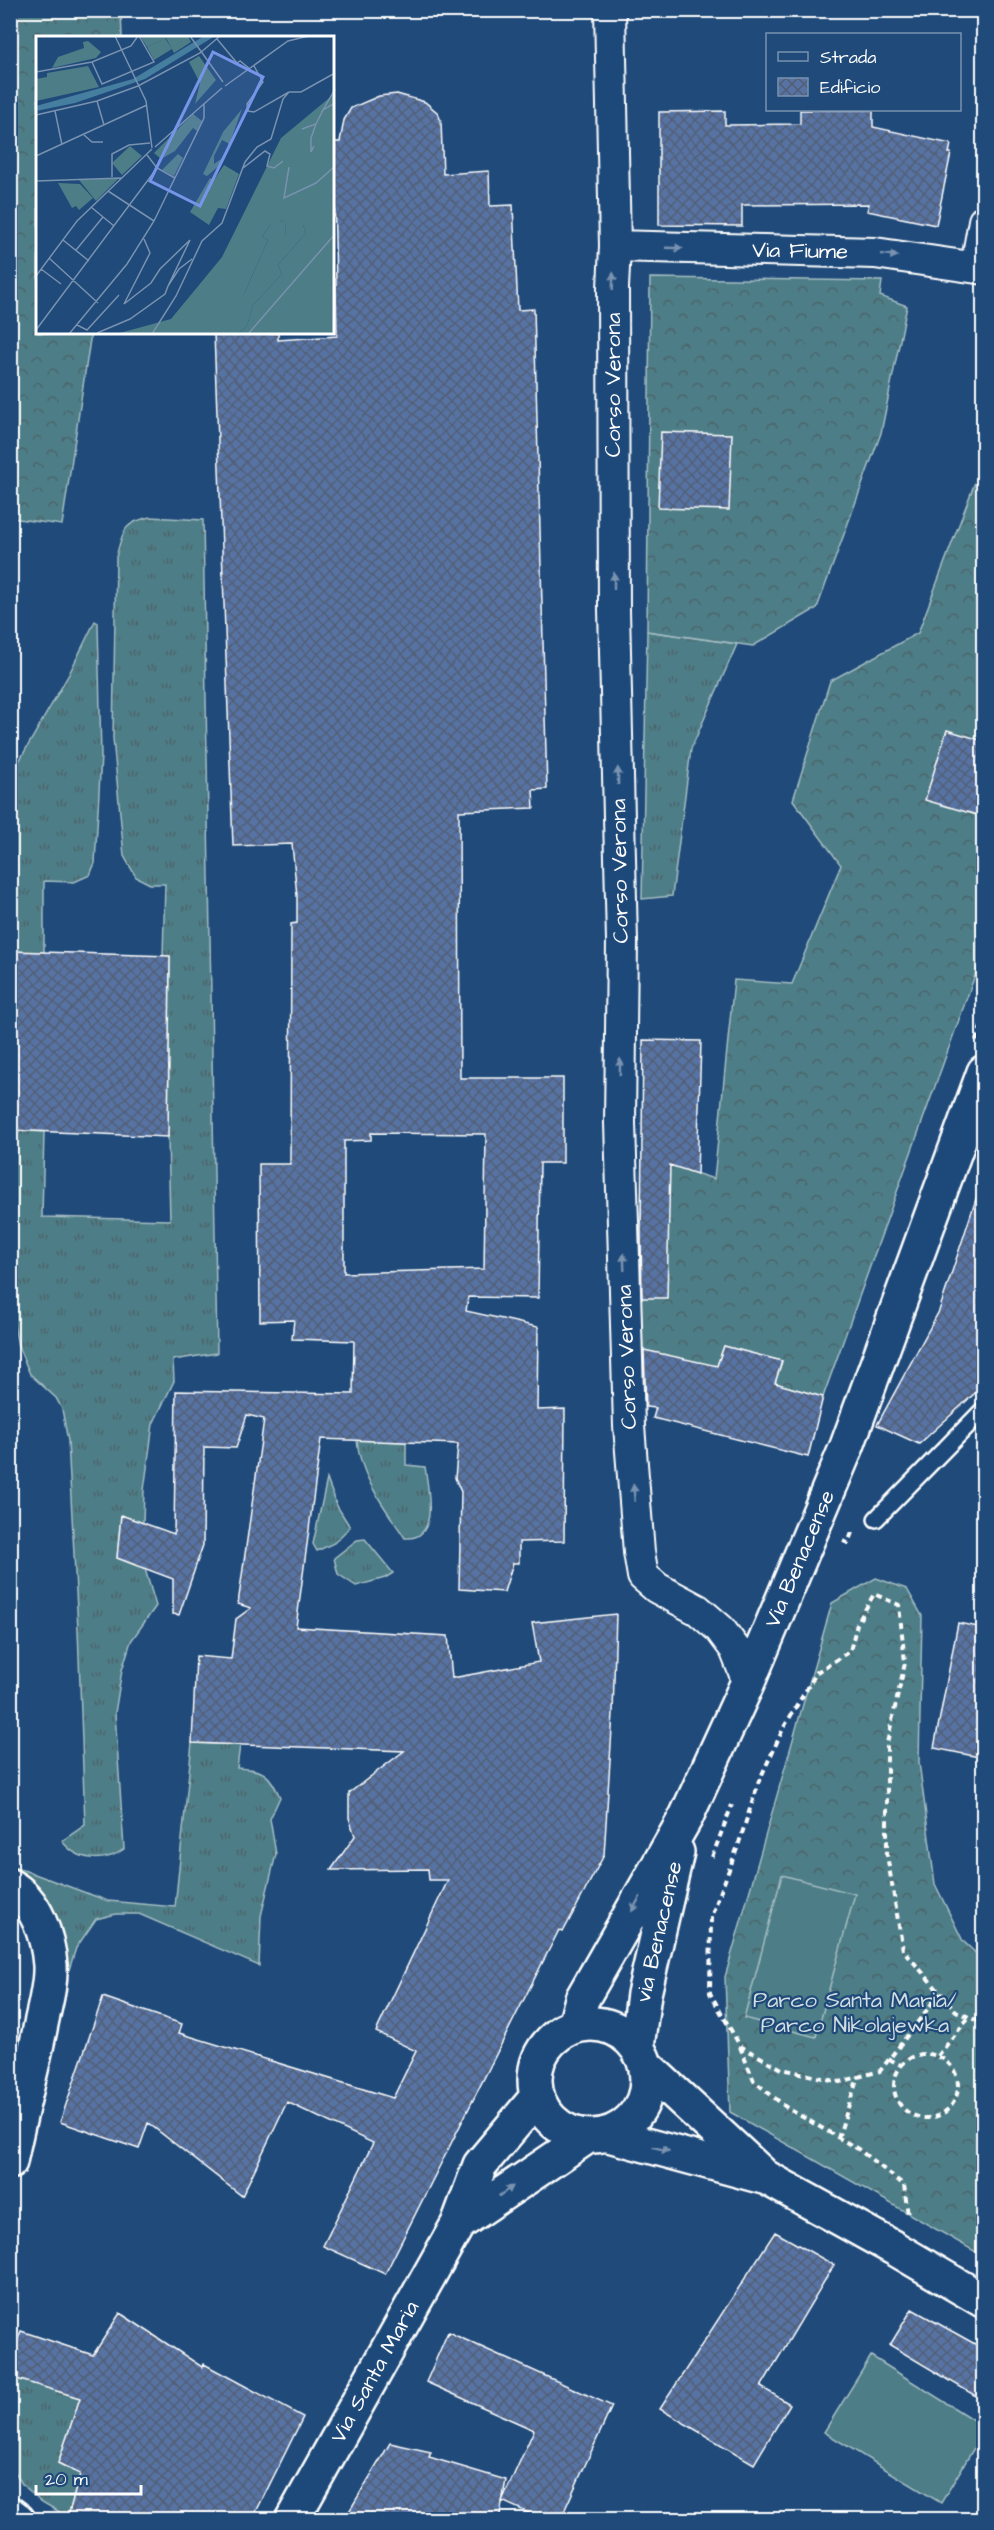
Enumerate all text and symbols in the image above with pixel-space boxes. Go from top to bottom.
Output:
legend [766,33,961,111]
inset map [36,36,334,334]
text: Strada [820,45,876,70]
text: Edificio [820,75,880,100]
street label: Via Fiume [752,235,848,267]
one-way arrow [664,243,683,253]
one-way arrow [880,250,899,259]
one-way arrow [609,272,618,291]
street label: Corso Verona [598,313,629,457]
one-way arrow [609,572,619,591]
one-way arrow [613,767,623,786]
street label: Corso Verona [603,798,637,944]
one-way arrow [615,1058,625,1077]
one-way arrow [619,1253,629,1272]
street label: Corso Verona [609,1284,645,1430]
one-way arrow [629,1484,639,1503]
street label: Via Benacense [757,1485,843,1633]
street label: via Benacense [628,1858,690,2006]
one-way arrow [631,1896,641,1913]
park label: Parco Santa Maria/ Parco Nikolajewka [753,1985,957,2041]
one-way arrow [652,2144,670,2154]
one-way arrow [498,2186,514,2197]
street label: Via Santa Maria [323,2295,427,2449]
scale bar [36,2458,141,2496]
text: 20 m [45,2467,88,2492]

